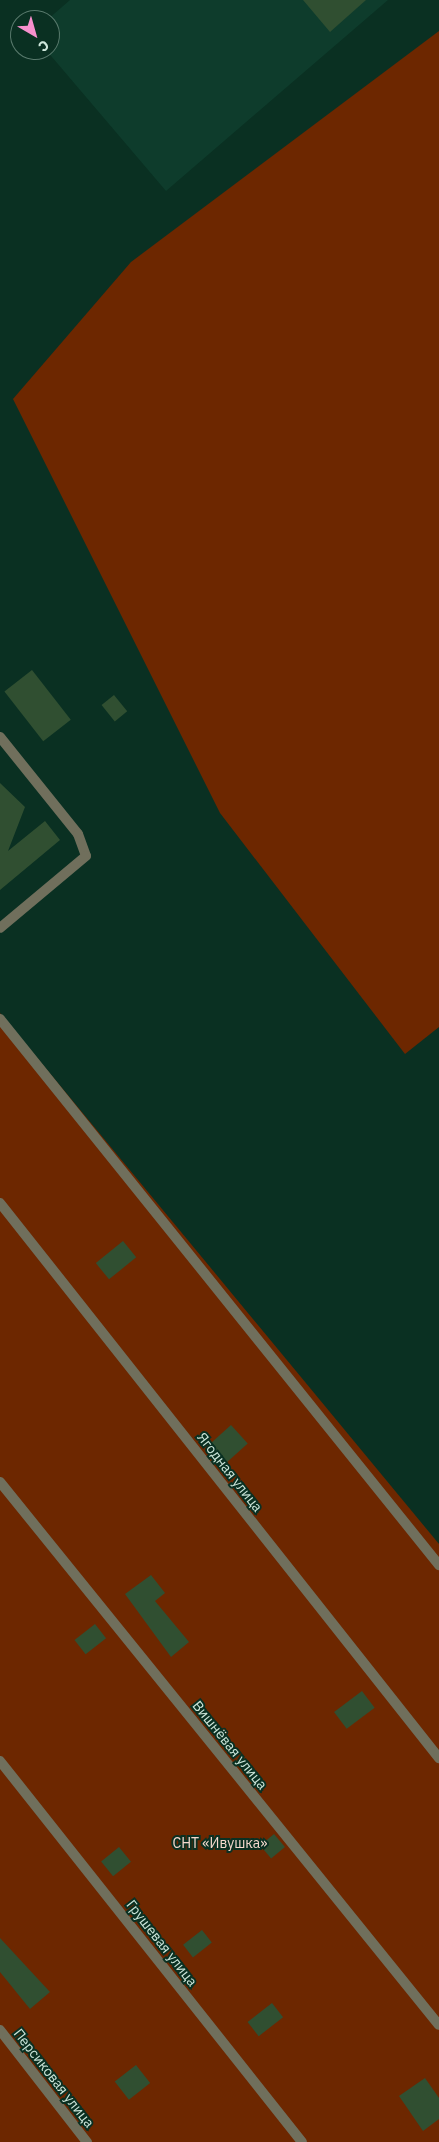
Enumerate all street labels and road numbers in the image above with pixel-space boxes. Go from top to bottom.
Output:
street label: Ягодная улица [194,1429,266,1515]
street label: Вишнёвая улица [189,1697,271,1793]
street label: Грушевая улица [123,1897,201,1989]
street label: Персиковая улица [10,2025,98,2131]

